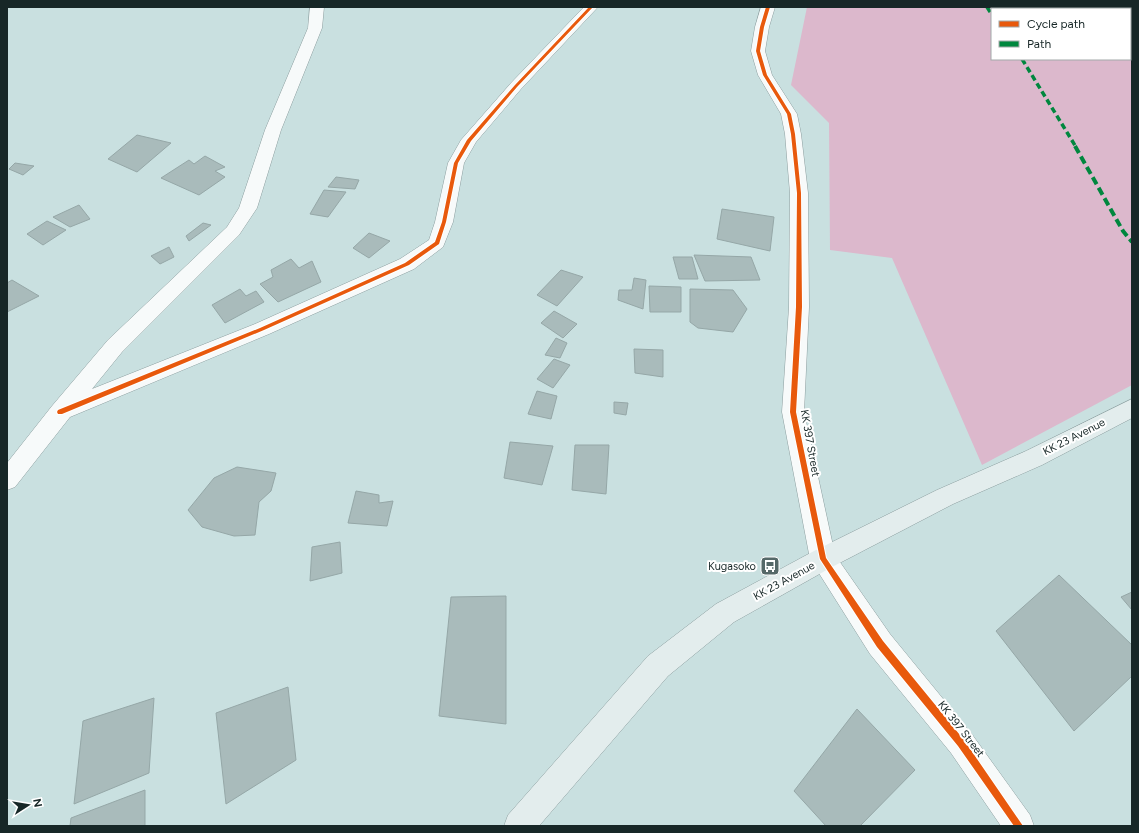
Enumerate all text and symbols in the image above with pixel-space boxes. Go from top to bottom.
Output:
legend [991,8,1131,60]
text: Cycle path [1027,17,1085,31]
text: Path [1027,37,1051,51]
street label: KK 397 Street [798,408,822,478]
street label: KK 23 Avenue [1041,416,1107,458]
bus stop icon: Kugasoko [759,555,781,577]
street label: KK 23 Avenue [751,559,817,603]
place label: Kugasoko [708,560,756,573]
street label: KK 397 Street [935,698,987,760]
north arrow [8,785,48,825]
text: N [30,798,45,809]

